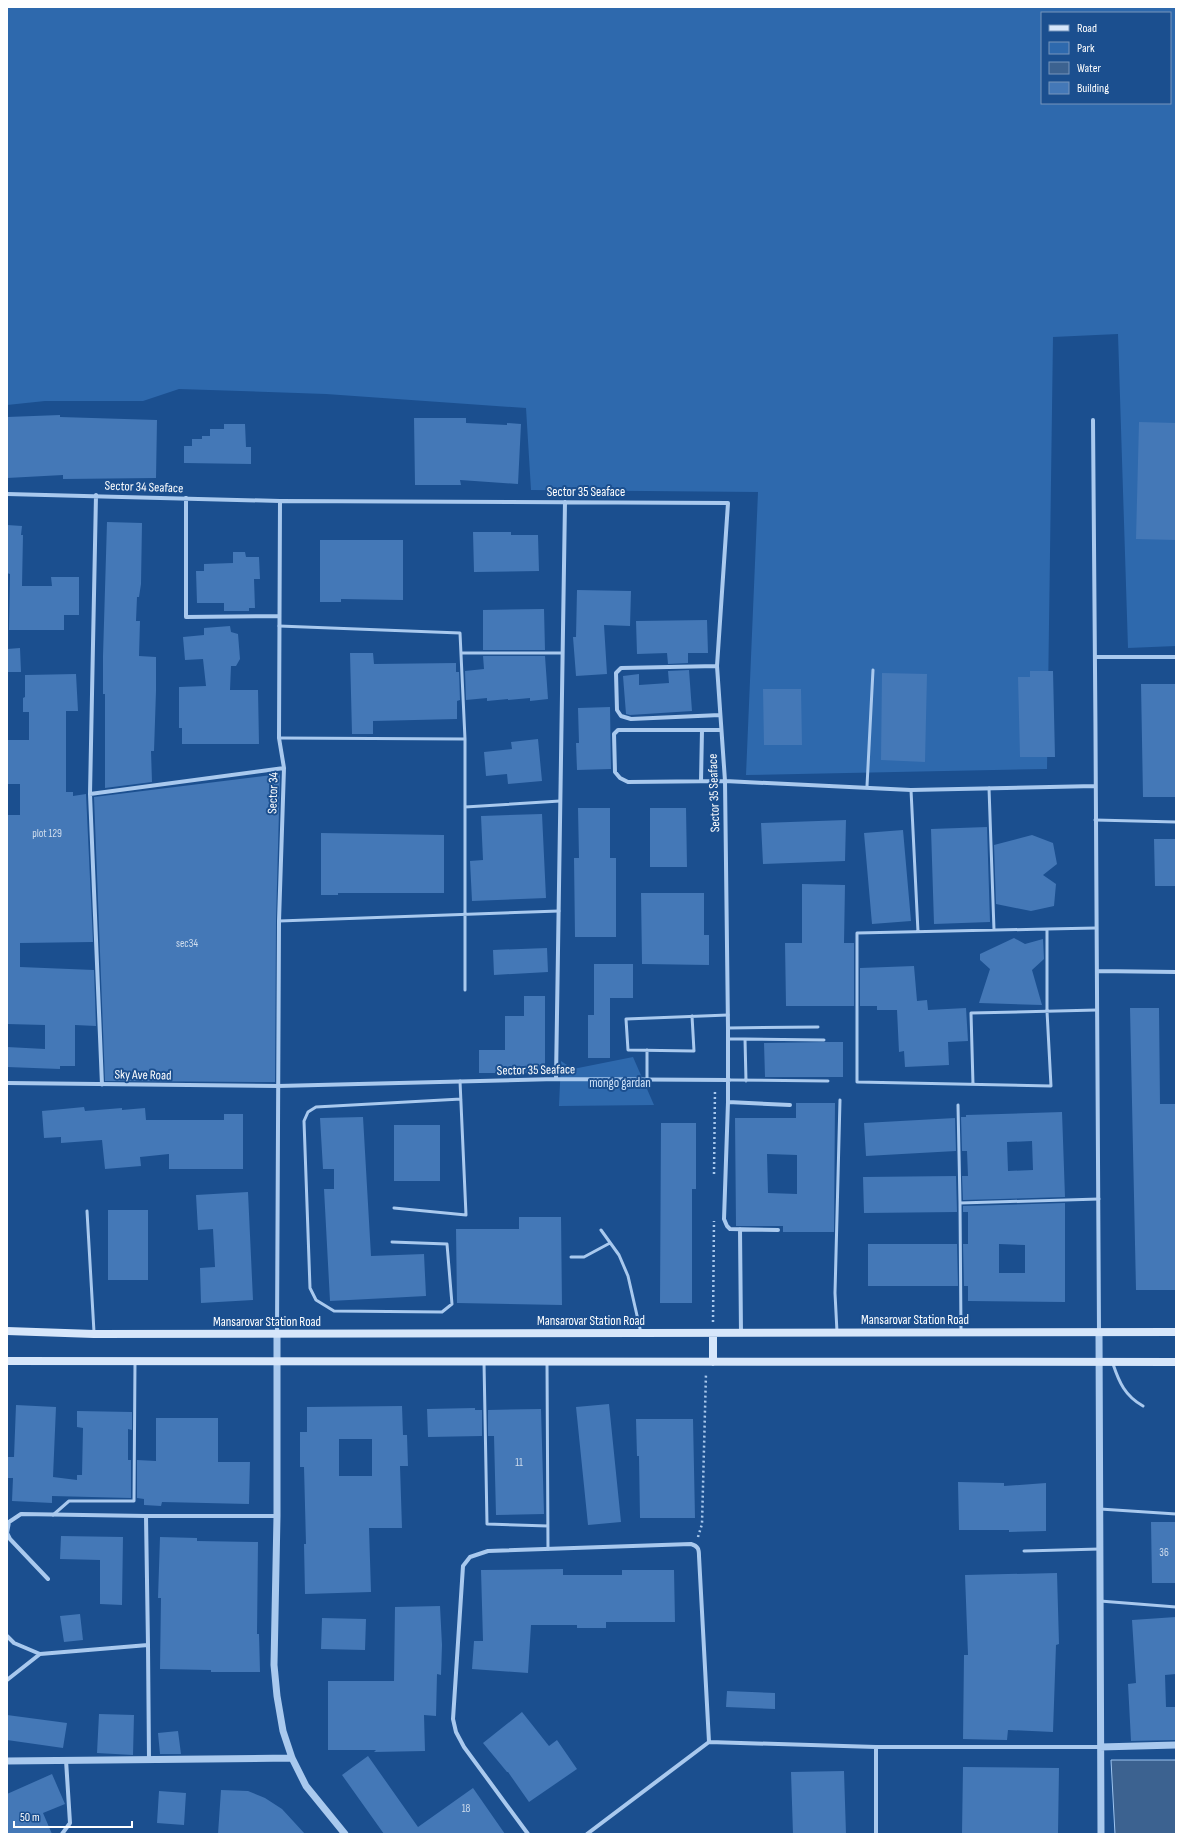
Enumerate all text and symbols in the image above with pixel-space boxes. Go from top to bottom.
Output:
legend [1041,12,1171,104]
text: Road [1077,21,1097,36]
text: Park [1077,41,1095,56]
text: Water [1077,61,1101,76]
text: Building [1077,81,1109,96]
street label: Sector 34 Seaface [104,478,184,496]
street label: Sector 35 Seaface [547,484,625,500]
street label: Sector 35 Seaface [705,754,723,832]
street label: Sector 34 [264,771,282,814]
house number: plot 129 [32,827,62,840]
house number: sec34 [176,937,198,950]
street label: Sector 35 Seaface [497,1061,575,1079]
street label: Sky Ave Road [114,1067,172,1083]
park label: mongo gardan [589,1075,651,1091]
street label: Mansarovar Station Road [861,1312,969,1328]
street label: Mansarovar Station Road [537,1313,645,1329]
street label: Mansarovar Station Road [213,1314,321,1330]
house number: 11 [515,1456,523,1469]
house number: 36 [1159,1546,1169,1559]
house number: 18 [462,1802,471,1815]
scale bar [14,1803,132,1829]
text: 50 m [20,1810,40,1825]

